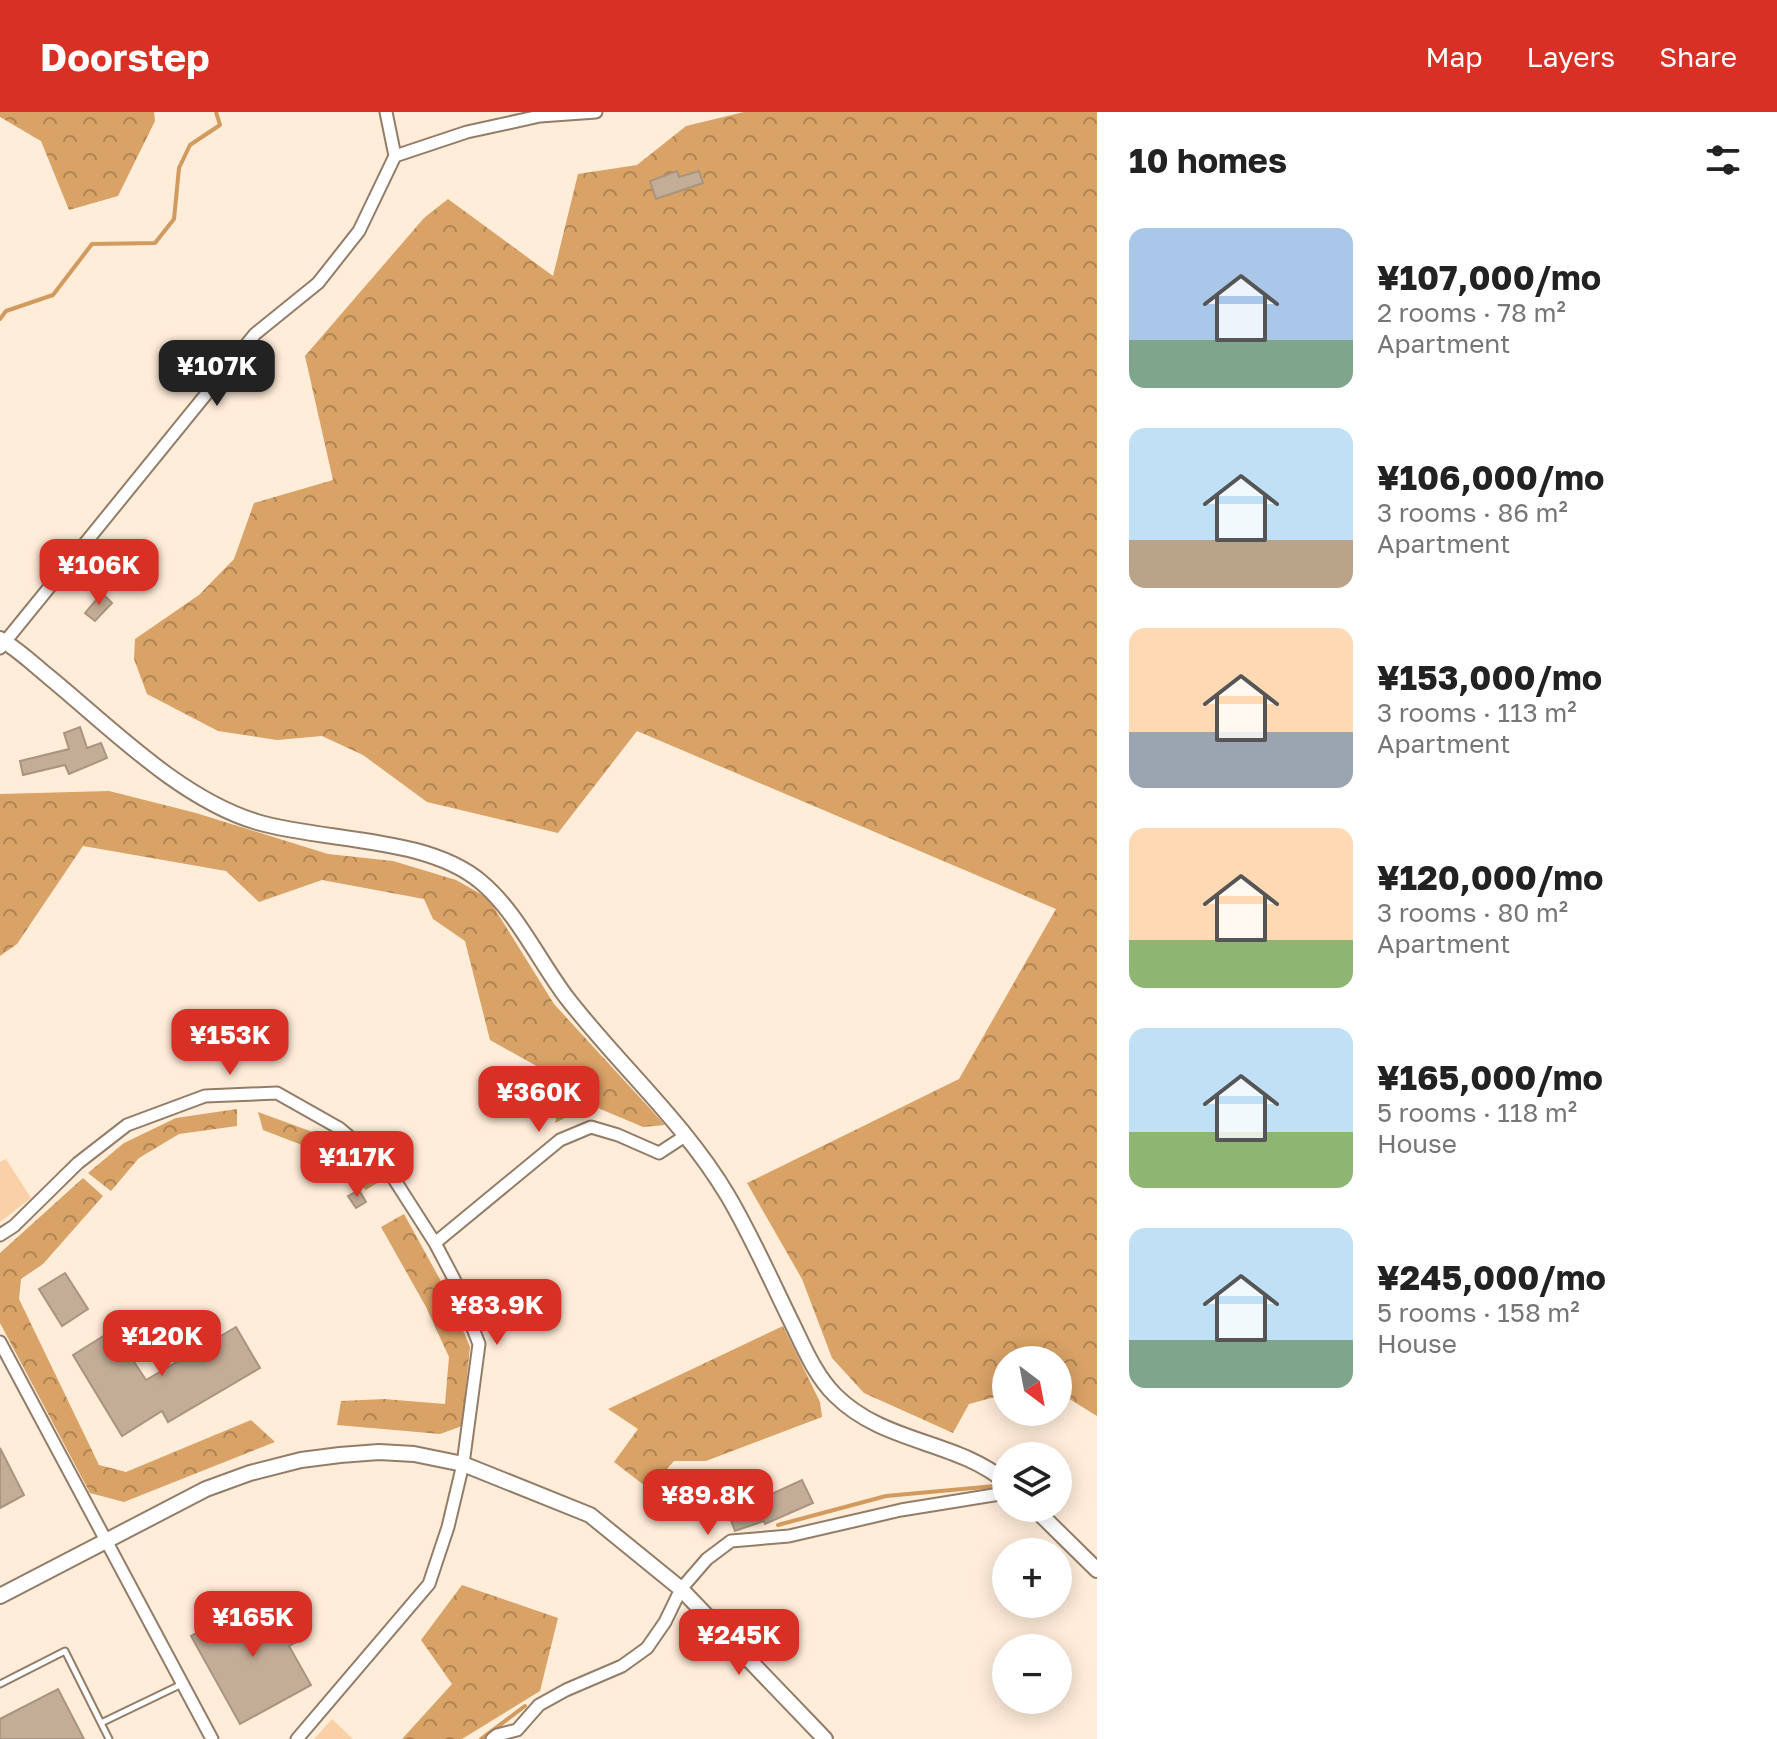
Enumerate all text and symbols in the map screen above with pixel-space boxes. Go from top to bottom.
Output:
text: Doorstep [40,34,210,79]
text: Map [1425,40,1483,73]
text: Layers [1527,40,1615,73]
text: Share [1659,40,1737,73]
icon: filters [1701,138,1745,182]
text: 10 homes [1129,140,1287,180]
text: ¥107,000/mo [1377,257,1601,297]
icon: home [1193,260,1289,356]
text: 2 rooms · 78 m² [1377,297,1566,328]
text: Apartment [1377,328,1510,359]
pin: ¥107K [161,340,273,408]
text: ¥107K [177,350,257,381]
text: ¥106,000/mo [1377,457,1604,497]
icon: home [1193,460,1289,556]
text: 3 rooms · 86 m² [1377,497,1568,528]
text: Apartment [1377,528,1510,559]
pin: ¥106K [43,539,155,607]
text: ¥106K [58,549,140,580]
text: ¥153,000/mo [1377,657,1602,697]
icon: home [1193,660,1289,756]
text: 3 rooms · 113 m² [1377,697,1577,728]
text: Apartment [1377,728,1510,759]
text: ¥120,000/mo [1377,857,1603,897]
icon: home [1193,860,1289,956]
text: 3 rooms · 80 m² [1377,897,1568,928]
text: Apartment [1377,928,1510,959]
pin: ¥153K [174,1009,286,1077]
text: ¥153K [189,1019,271,1050]
text: ¥165,000/mo [1377,1057,1603,1097]
icon: home [1193,1060,1289,1156]
pin: ¥360K [483,1066,595,1134]
text: ¥360K [496,1076,582,1107]
text: 5 rooms · 118 m² [1377,1097,1577,1128]
text: House [1377,1128,1457,1159]
pin: ¥117K [301,1131,413,1199]
text: ¥117K [319,1141,395,1172]
text: ¥245,000/mo [1377,1257,1606,1297]
icon: home [1193,1260,1289,1356]
pin: ¥83.9K [432,1279,562,1347]
text: ¥83.9K [450,1289,544,1320]
text: 5 rooms · 158 m² [1377,1297,1580,1328]
pin: ¥120K [106,1310,218,1378]
text: ¥120K [121,1320,203,1351]
text: House [1377,1328,1457,1359]
north arrow [992,1346,1072,1426]
map controls [992,1346,1072,1714]
button: layers [992,1442,1072,1522]
pin: ¥89.8K [643,1469,773,1537]
text: ¥89.8K [661,1479,755,1510]
button: + [992,1538,1072,1618]
pin: ¥165K [197,1591,309,1659]
text: ¥165K [212,1601,294,1632]
pin: ¥245K [683,1609,795,1677]
text: ¥245K [697,1619,781,1650]
button: − [992,1634,1072,1714]

